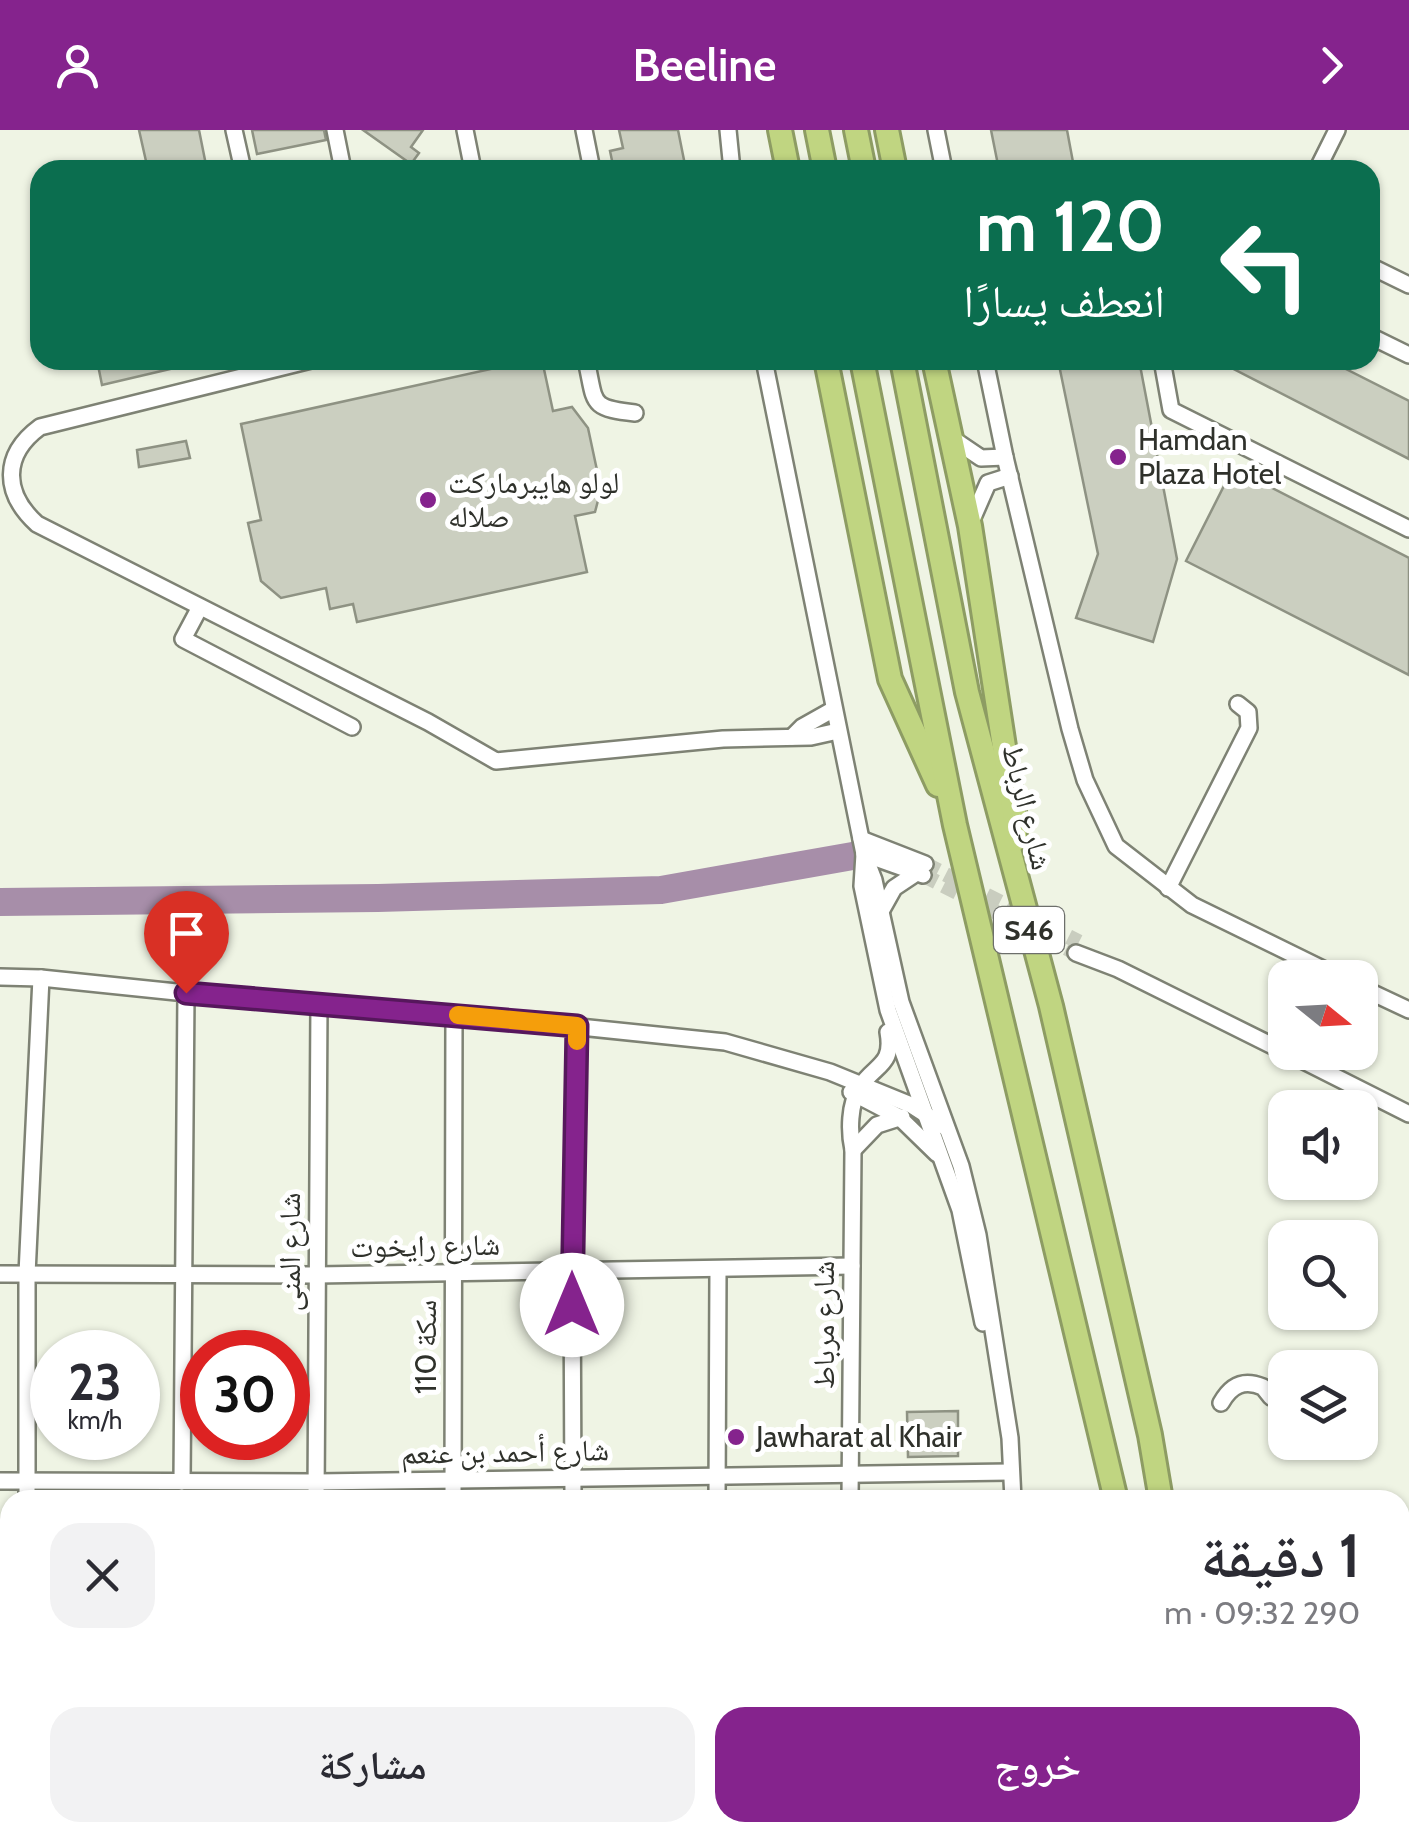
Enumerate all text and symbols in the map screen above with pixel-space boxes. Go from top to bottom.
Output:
icon: person [50,38,105,93]
text: Beeline [633,38,776,92]
icon: forward [1304,38,1359,93]
text: 120 m [976,183,1165,269]
icon: left [1200,200,1330,330]
text: انعطف يسارًا [963,274,1165,328]
place label: Hamdan Plaza Hotel [1138,421,1281,492]
marker: Hamdan Plaza Hotel [1107,446,1129,468]
place label: لولو هايبرماركت صلاله [448,464,619,535]
marker: لولو هايبرماركت صلاله [417,489,439,511]
street label: شارع الرباط [993,740,1061,874]
pin [144,891,229,994]
icon: arrive [159,906,214,961]
road number: S46 [994,907,1064,953]
north arrow [1268,960,1378,1070]
map controls [1268,960,1378,1460]
button: sound [1268,1090,1378,1200]
street label: شارع المنى [271,1192,309,1312]
button: search [1268,1220,1378,1330]
street label: شارع رايخوت [350,1226,500,1266]
position arrow [520,1253,624,1357]
street label: شارع مرباط [805,1261,843,1389]
street label: سكة 110 [407,1300,444,1394]
speed limit sign: 30 [180,1330,310,1460]
button: layers [1268,1350,1378,1460]
text: 23 [68,1352,122,1413]
text: km/h [68,1405,122,1435]
place label: Jawharat al Khair [755,1418,962,1455]
marker: Jawharat al Khair [725,1426,747,1448]
street label: شارع أحمد بن عنعم [401,1431,609,1474]
text: 1 دقيقة [1201,1519,1360,1592]
button: close [50,1523,155,1628]
text: 290 m · 09:32 [1164,1593,1360,1632]
button: مشاركة [50,1707,695,1822]
button: خروج [715,1707,1360,1822]

